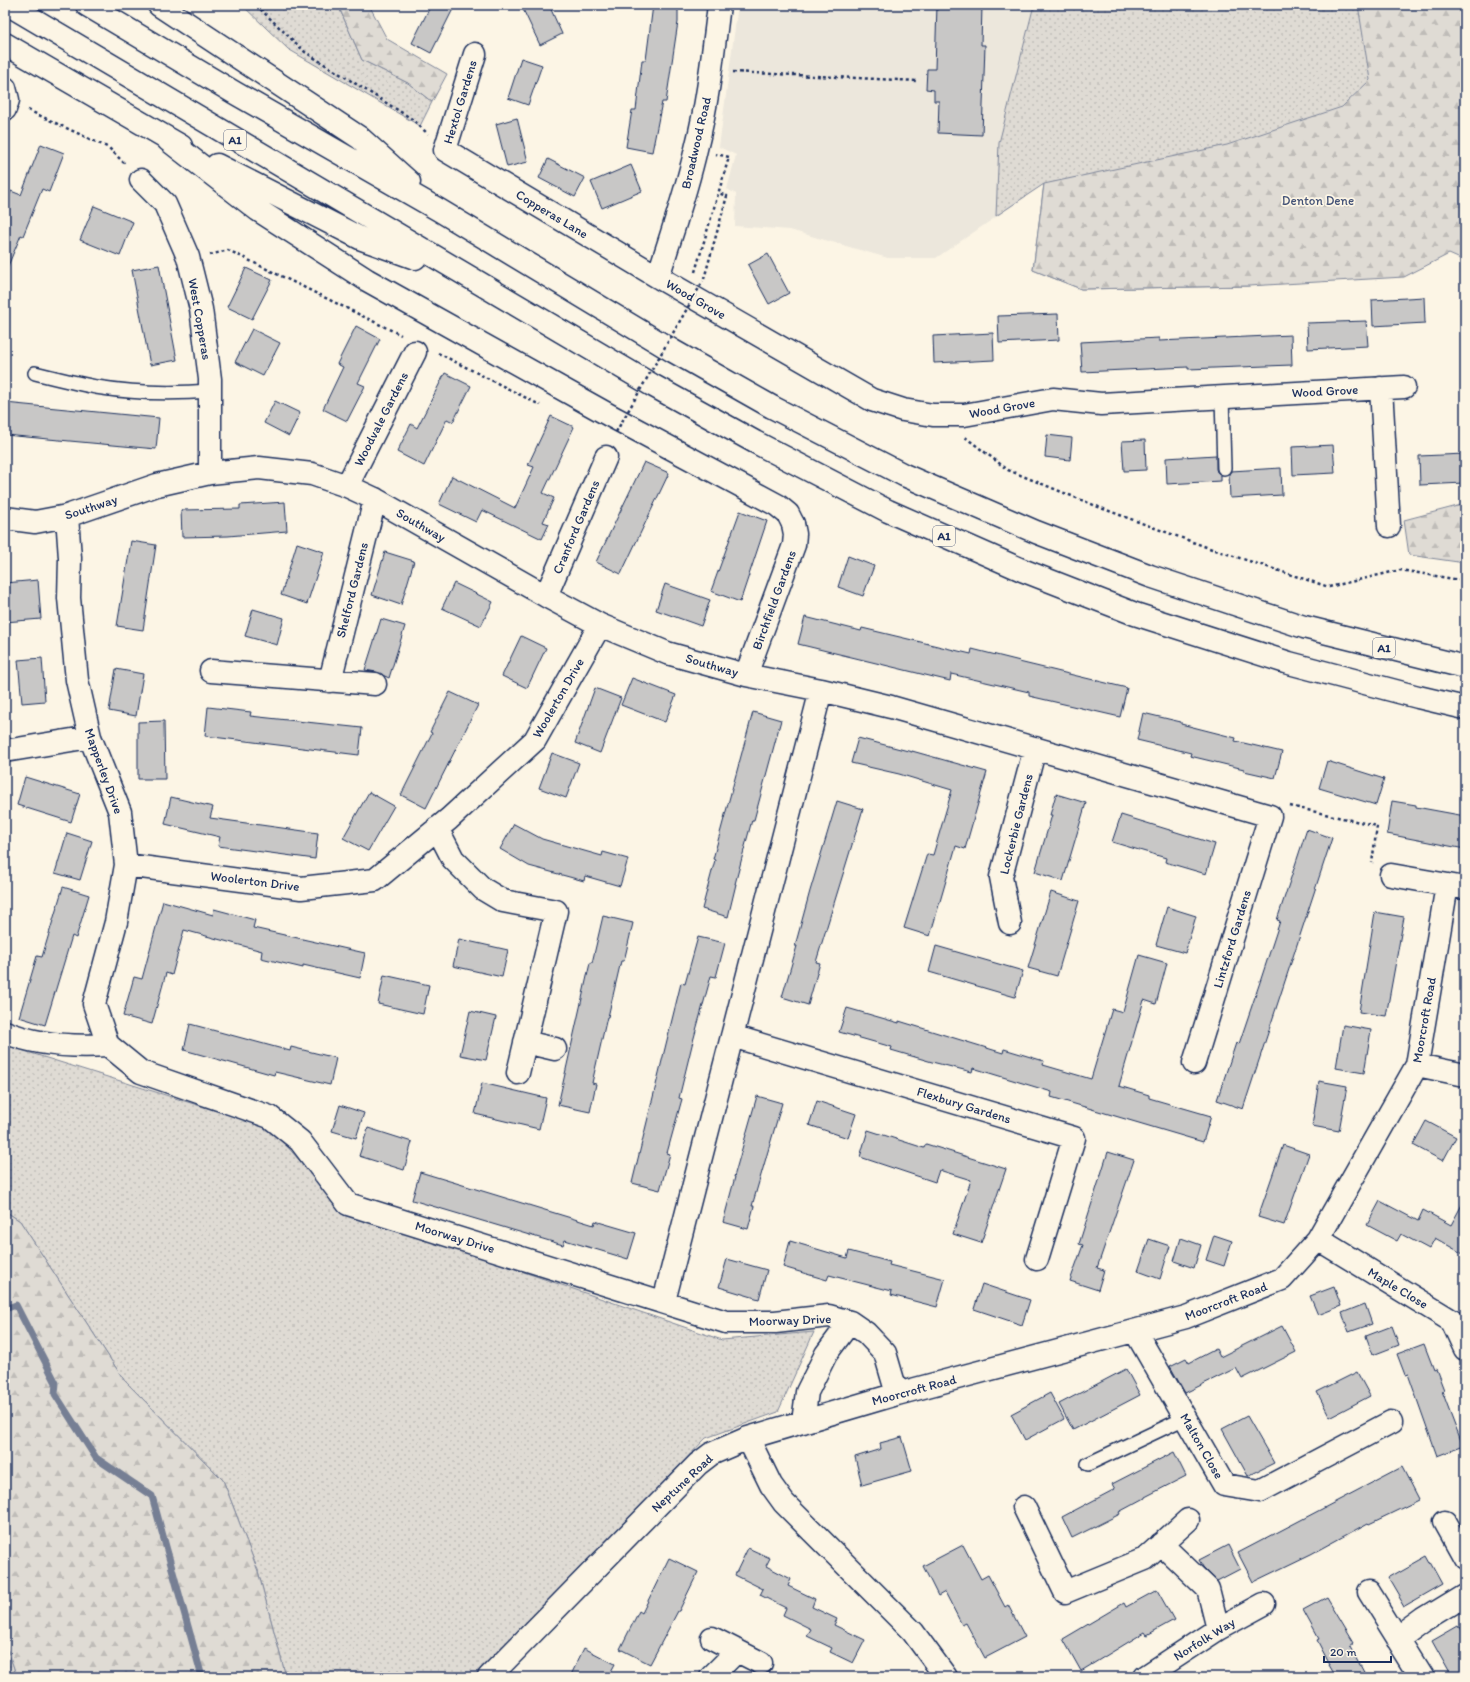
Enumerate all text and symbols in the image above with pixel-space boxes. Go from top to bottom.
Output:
street label: Hextol Gardens [440,58,480,146]
street label: Broadwood Road [678,96,714,190]
road number: A1 [224,130,246,150]
street label: Copperas Lane [513,187,591,241]
park label: Denton Dene [1282,193,1354,208]
street label: Wood Grove [663,276,729,322]
street label: West Copperas [185,277,215,361]
street label: Woodvale Gardens [351,369,411,469]
street label: Wood Grove [1291,382,1359,400]
street label: Wood Grove [968,395,1036,421]
street label: Cranford Gardens [549,478,603,576]
street label: Southway [63,491,119,523]
street label: Southway [394,505,448,545]
road number: A1 [933,526,955,546]
street label: Shelford Gardens [333,541,371,639]
street label: Birchfield Gardens [749,548,799,652]
road number: A1 [1373,638,1395,658]
street label: Southway [684,650,740,680]
street label: Woolerton Drive [529,655,587,741]
street label: Mapperley Drive [82,726,126,816]
street label: Lockerbie Gardens [996,772,1036,876]
street label: Woolerton Drive [210,868,300,894]
street label: Lintzford Gardens [1210,888,1254,990]
street label: Moorcroft Road [1409,976,1439,1064]
street label: Flexbury Gardens [915,1084,1013,1127]
street label: Moorway Drive [413,1218,497,1256]
street label: Maple Close [1365,1264,1431,1312]
street label: Moorcroft Road [1183,1278,1269,1324]
street label: Moorway Drive [748,1311,832,1329]
street label: Moorcroft Road [870,1372,958,1408]
street label: Malton Close [1177,1411,1227,1481]
street label: Neptune Road [648,1451,716,1515]
street label: Norfolk Way [1171,1614,1237,1664]
scale bar [1324,1638,1391,1664]
text: 20 m [1330,1645,1357,1659]

